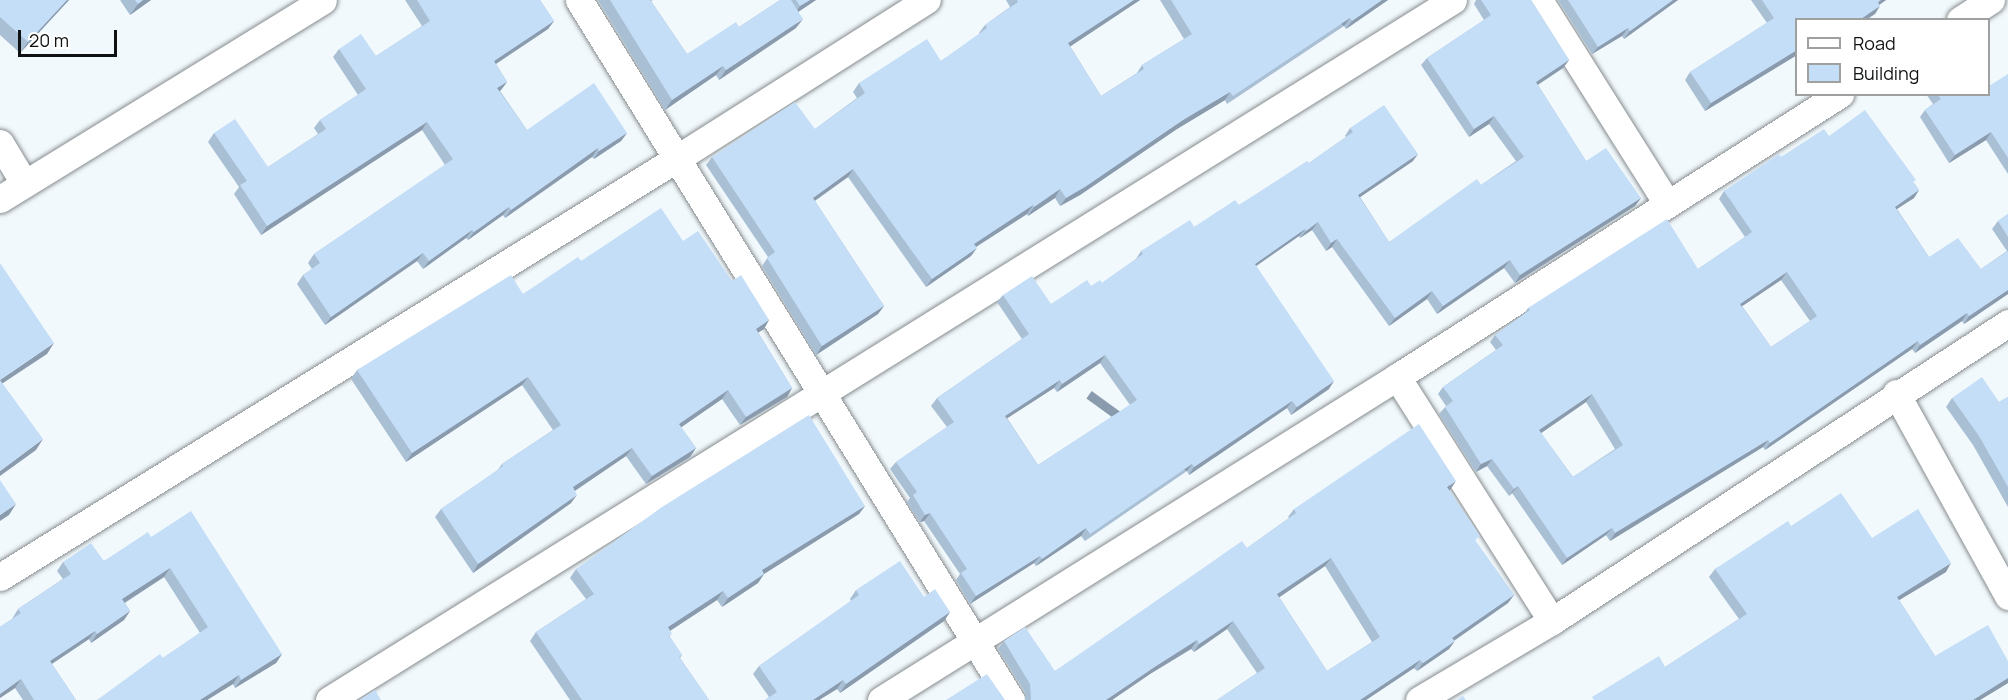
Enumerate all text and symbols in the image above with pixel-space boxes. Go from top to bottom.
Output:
scale bar [21,18,120,56]
legend [1795,18,1990,96]
text: 20 m [29,28,69,52]
text: Road [1853,31,1896,55]
text: Building [1853,61,1919,85]

